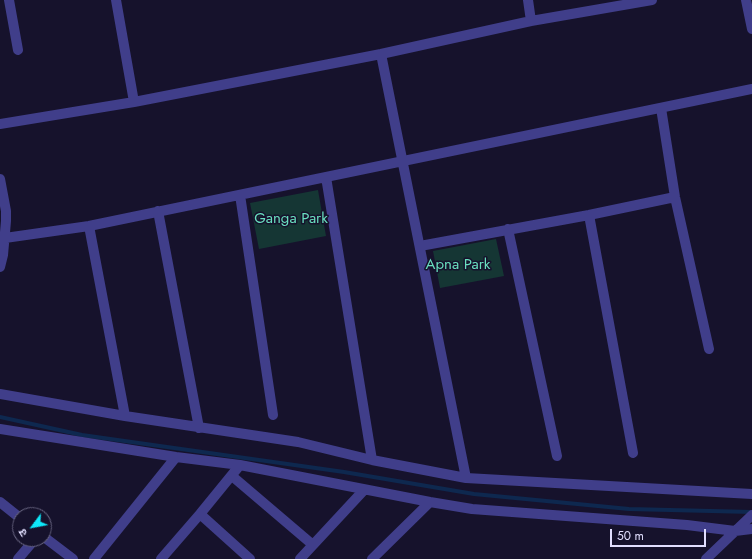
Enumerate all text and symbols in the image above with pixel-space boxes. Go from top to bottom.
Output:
park label: Ganga Park [254,210,328,228]
park label: Apna Park [426,256,490,274]
north arrow [12,507,52,547]
scale bar [612,521,708,547]
text: उ [14,526,31,540]
text: 50 m [617,527,644,545]

